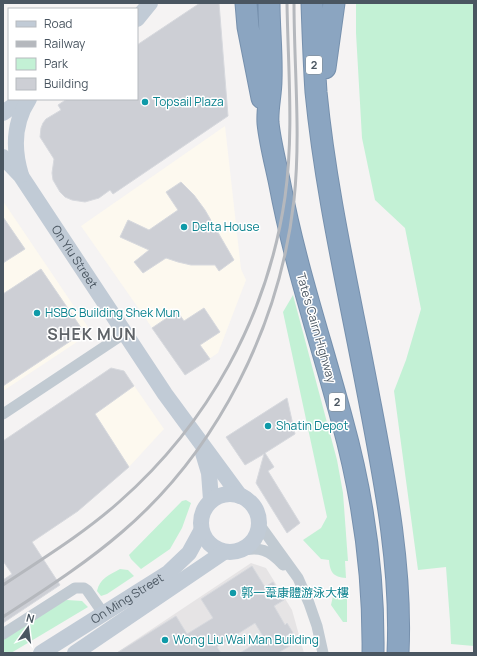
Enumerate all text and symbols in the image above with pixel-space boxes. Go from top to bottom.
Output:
legend [8,8,138,100]
text: Road [44,15,72,32]
text: Railway [44,35,86,52]
text: Park [44,55,69,72]
road number: 2 [306,56,322,74]
text: Building [44,75,88,92]
place label: Topsail Plaza [153,93,224,110]
marker: Topsail Plaza [140,97,150,107]
place label: Delta House [192,218,260,235]
street label: On Yiu Street [48,222,102,292]
marker: Delta House [179,222,189,232]
street label: Tate's Cairn Highway [293,271,340,385]
place label: HSBC Building Shek Mun [45,304,180,321]
marker: HSBC Building Shek Mun [32,308,42,318]
district label: SHEK MUN [47,323,137,345]
road number: 2 [329,393,345,411]
place label: Shatin Depot [276,417,348,434]
marker: Shatin Depot [263,421,273,431]
street label: On Ming Street [87,569,167,628]
place label: 郭一葦康體游泳大樓 [241,584,349,601]
marker: 郭一葦康體游泳大樓 [228,588,238,598]
north arrow [8,608,48,648]
text: N [25,610,36,626]
place label: Wong Liu Wai Man Building [173,631,319,648]
marker: Wong Liu Wai Man Building [160,635,170,645]

